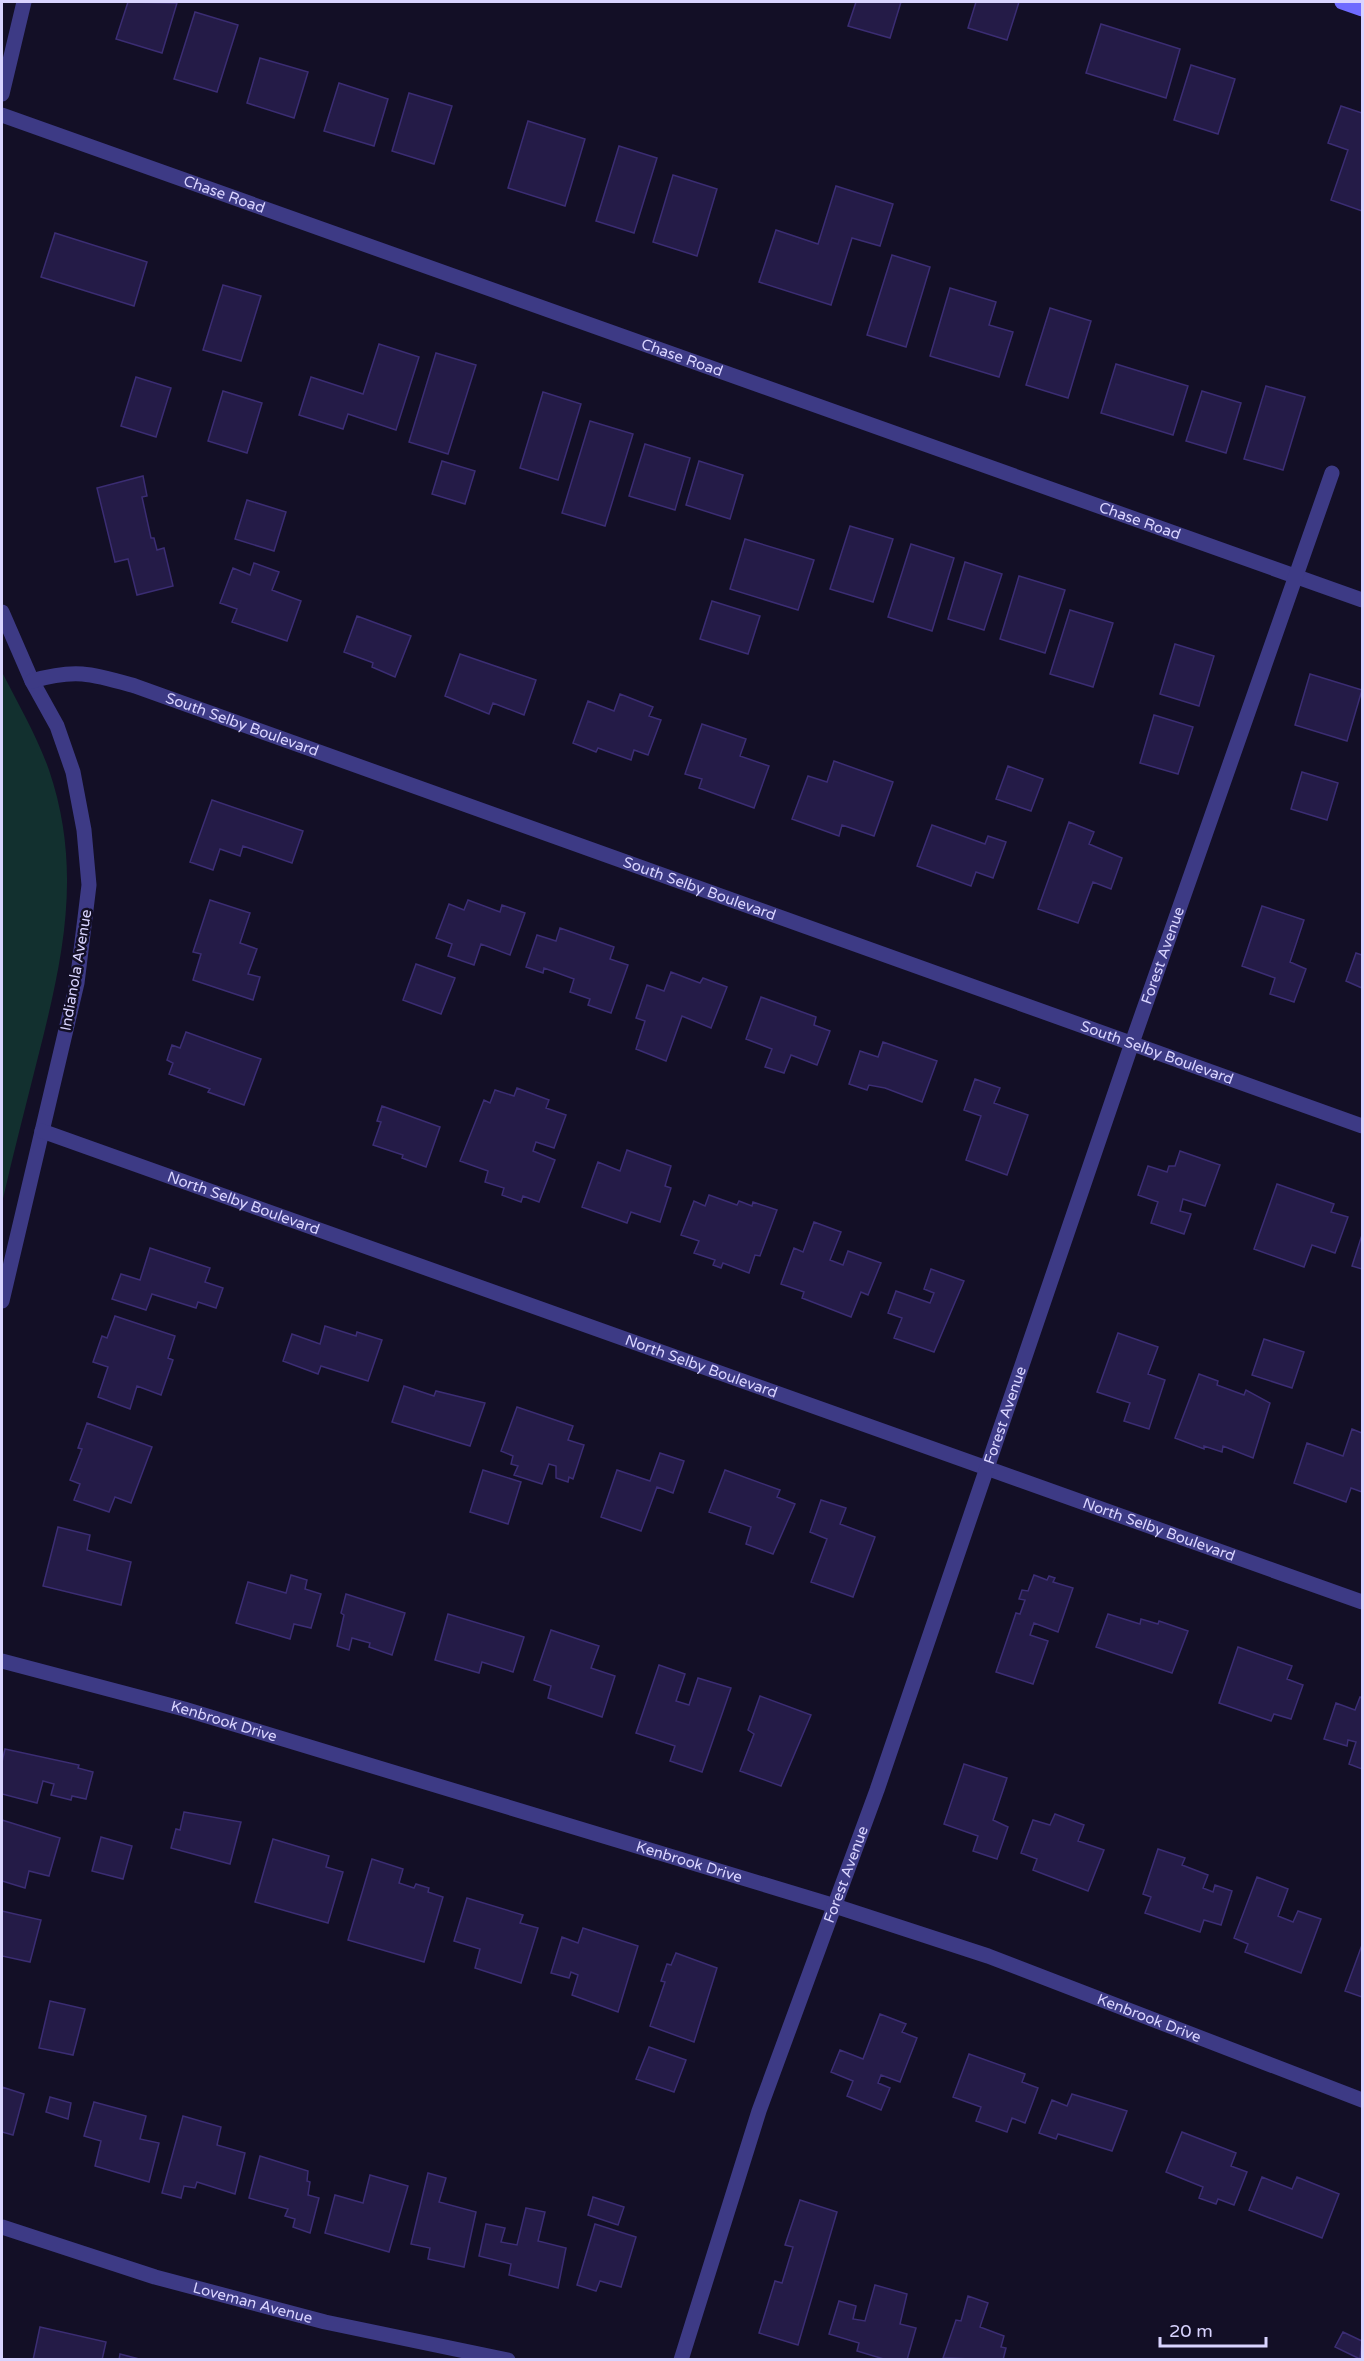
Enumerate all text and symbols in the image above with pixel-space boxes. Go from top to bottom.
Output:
street label: Chase Road [181,171,268,217]
street label: Chase Road [639,335,725,380]
street label: Chase Road [1097,498,1183,544]
street label: South Selby Boulevard [163,689,321,760]
street label: South Selby Boulevard [621,853,779,924]
street label: Forest Avenue [1137,904,1188,1007]
street label: Indianola Avenue [56,908,96,1032]
street label: South Selby Boulevard [1078,1017,1236,1088]
street label: North Selby Boulevard [165,1167,322,1238]
street label: North Selby Boulevard [623,1331,780,1402]
street label: Forest Avenue [980,1364,1030,1466]
street label: North Selby Boulevard [1080,1494,1238,1565]
street label: Kenbrook Drive [169,1697,279,1746]
street label: Forest Avenue [820,1823,872,1925]
street label: Kenbrook Drive [634,1837,744,1886]
street label: Kenbrook Drive [1095,1990,1204,2046]
street label: Loveman Avenue [191,2278,314,2327]
scale bar [1160,2310,1266,2348]
text: 20 m [1169,2320,1213,2342]

